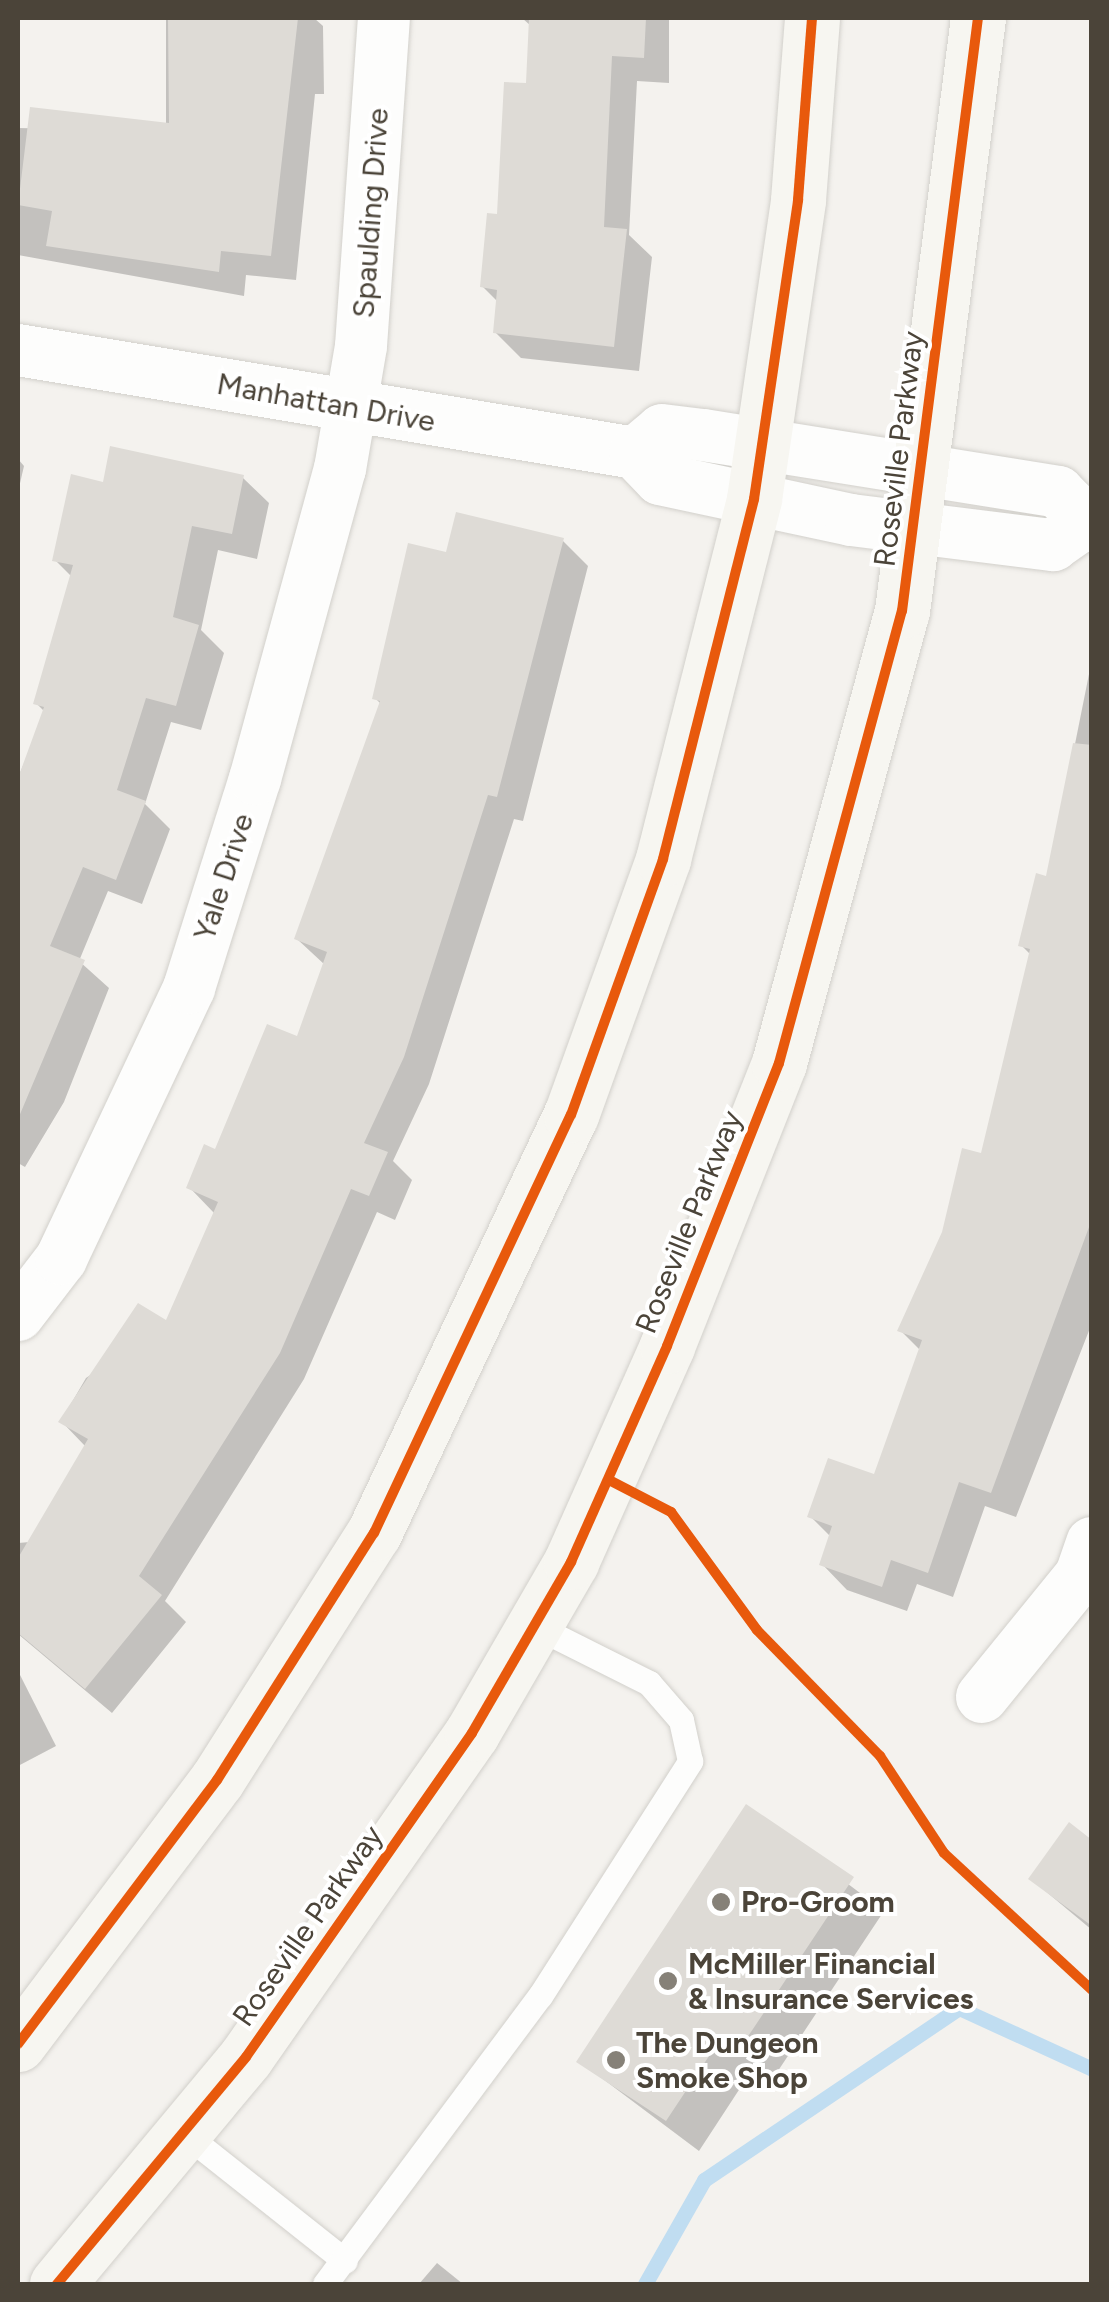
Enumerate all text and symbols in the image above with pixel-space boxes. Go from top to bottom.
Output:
street label: Spaulding Drive [346,107,396,319]
street label: Roseville Parkway [867,329,931,569]
street label: Manhattan Drive [214,366,438,440]
street label: Yale Drive [187,809,261,945]
street label: Roseville Parkway [628,1105,750,1339]
street label: Roseville Parkway [225,1819,391,2033]
place label: Pro-Groom [741,1884,895,1920]
marker: Pro-Groom [710,1891,732,1913]
place label: McMiller Financial & Insurance Services [688,1946,974,2016]
marker: McMiller Financial & Insurance Services [657,1970,679,1992]
place label: The Dungeon Smoke Shop [636,2025,819,2096]
marker: The Dungeon Smoke Shop [605,2049,627,2071]

